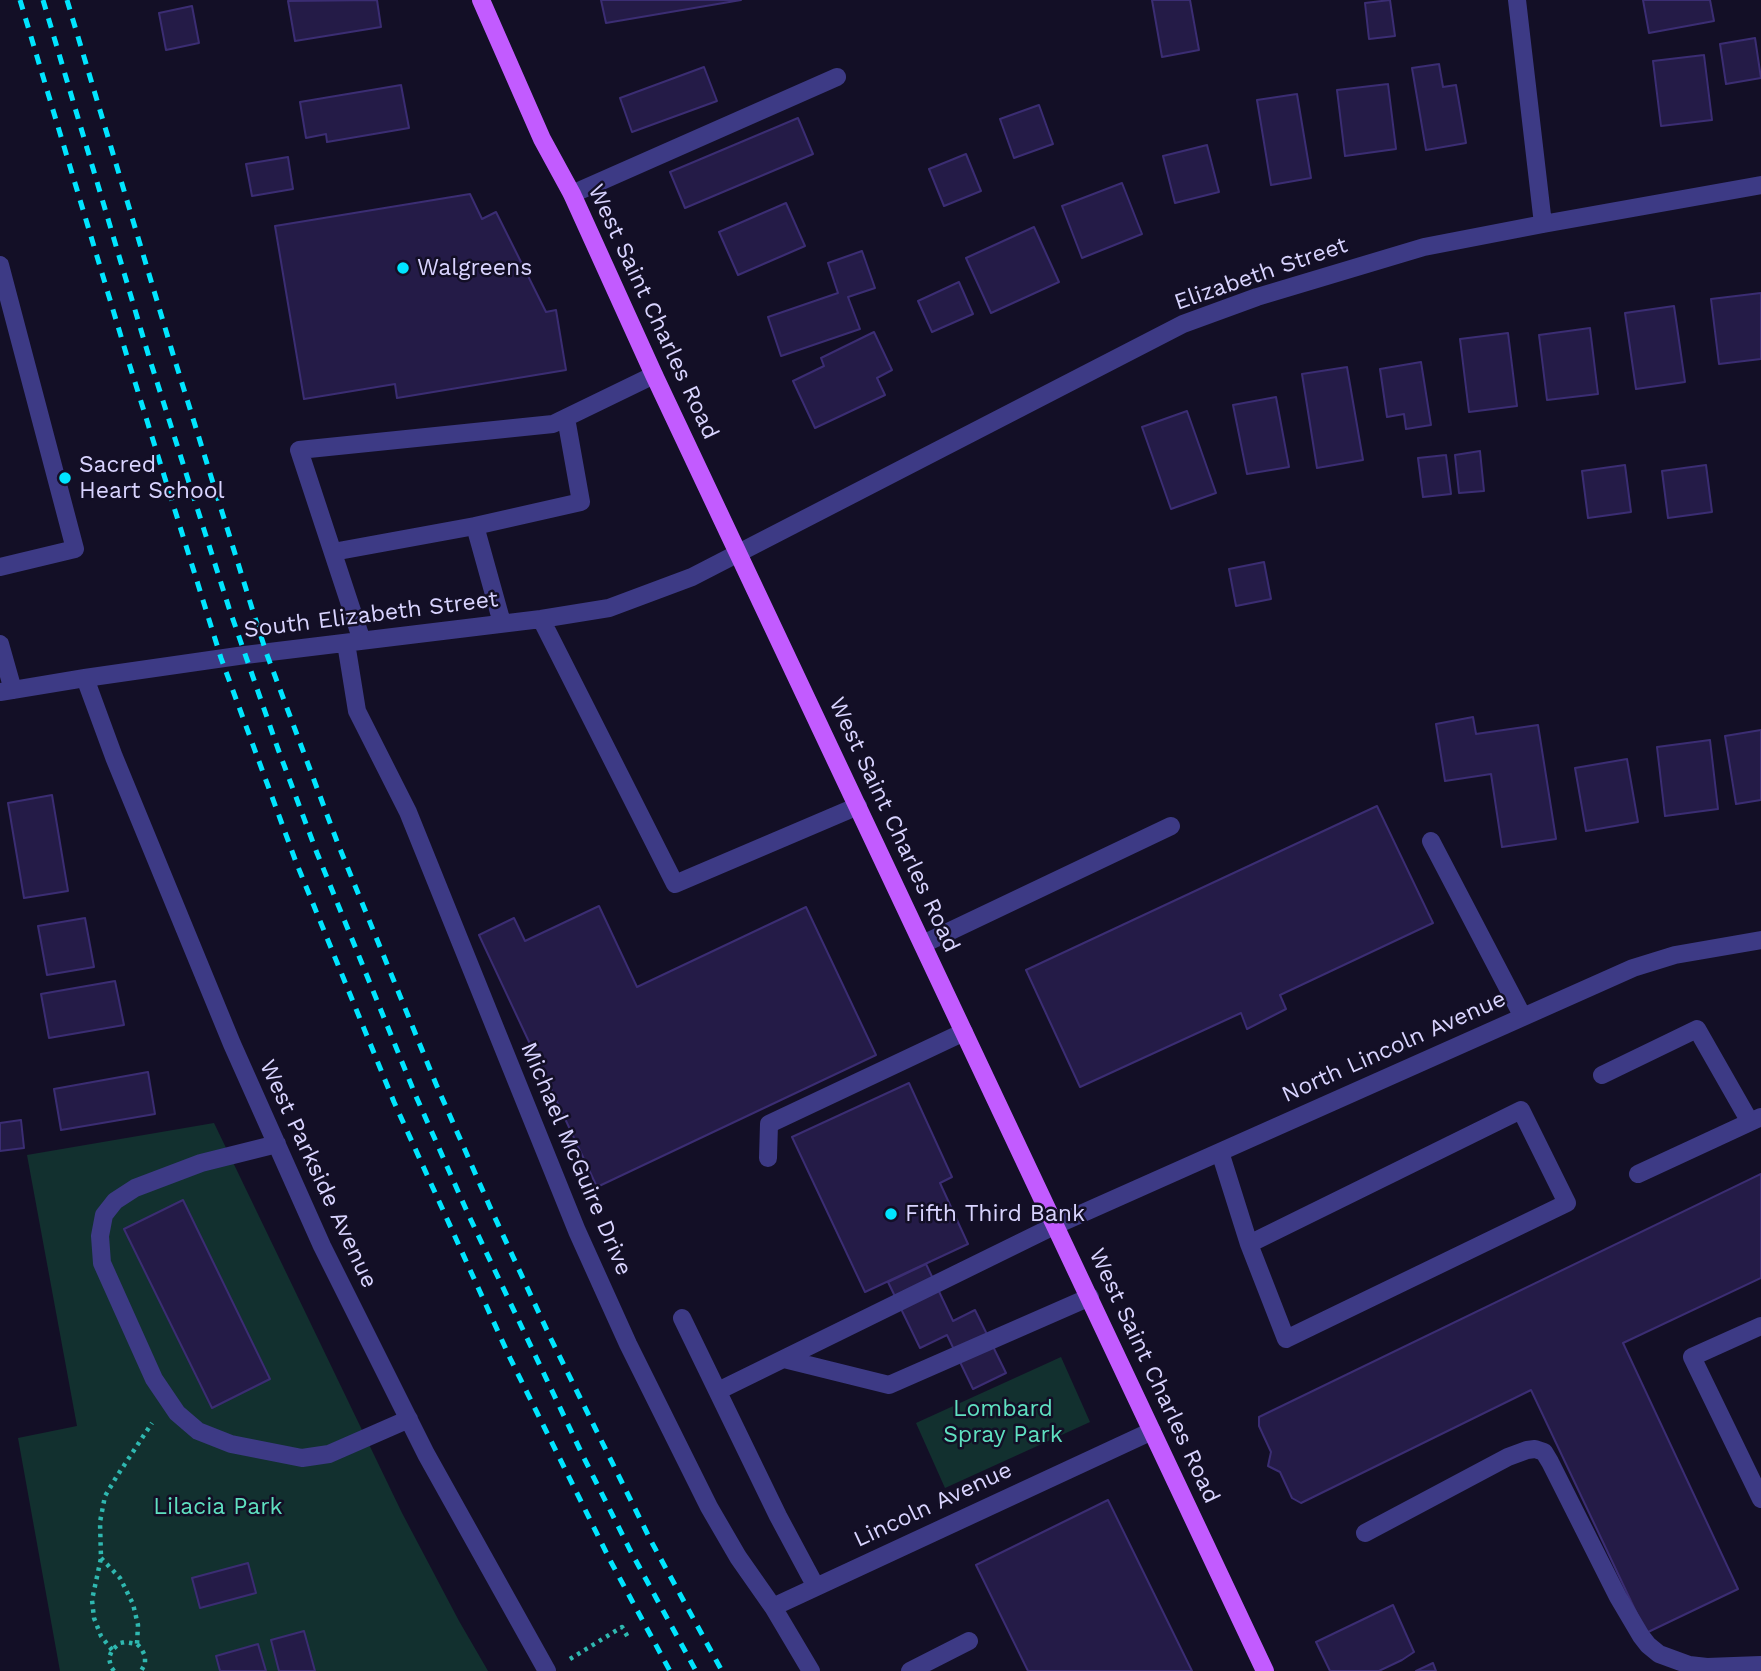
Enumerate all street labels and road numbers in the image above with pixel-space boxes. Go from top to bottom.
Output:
street label: West Saint Charles Road [582,180,724,444]
street label: Elizabeth Street [1171,231,1351,317]
street label: South Elizabeth Street [242,586,500,644]
street label: West Saint Charles Road [823,693,965,957]
street label: North Lincoln Avenue [1278,985,1510,1109]
street label: Michael McGuire Drive [514,1038,638,1280]
street label: West Parkside Avenue [253,1056,383,1292]
street label: West Saint Charles Road [1083,1244,1225,1508]
street label: Lincoln Avenue [850,1456,1016,1554]

